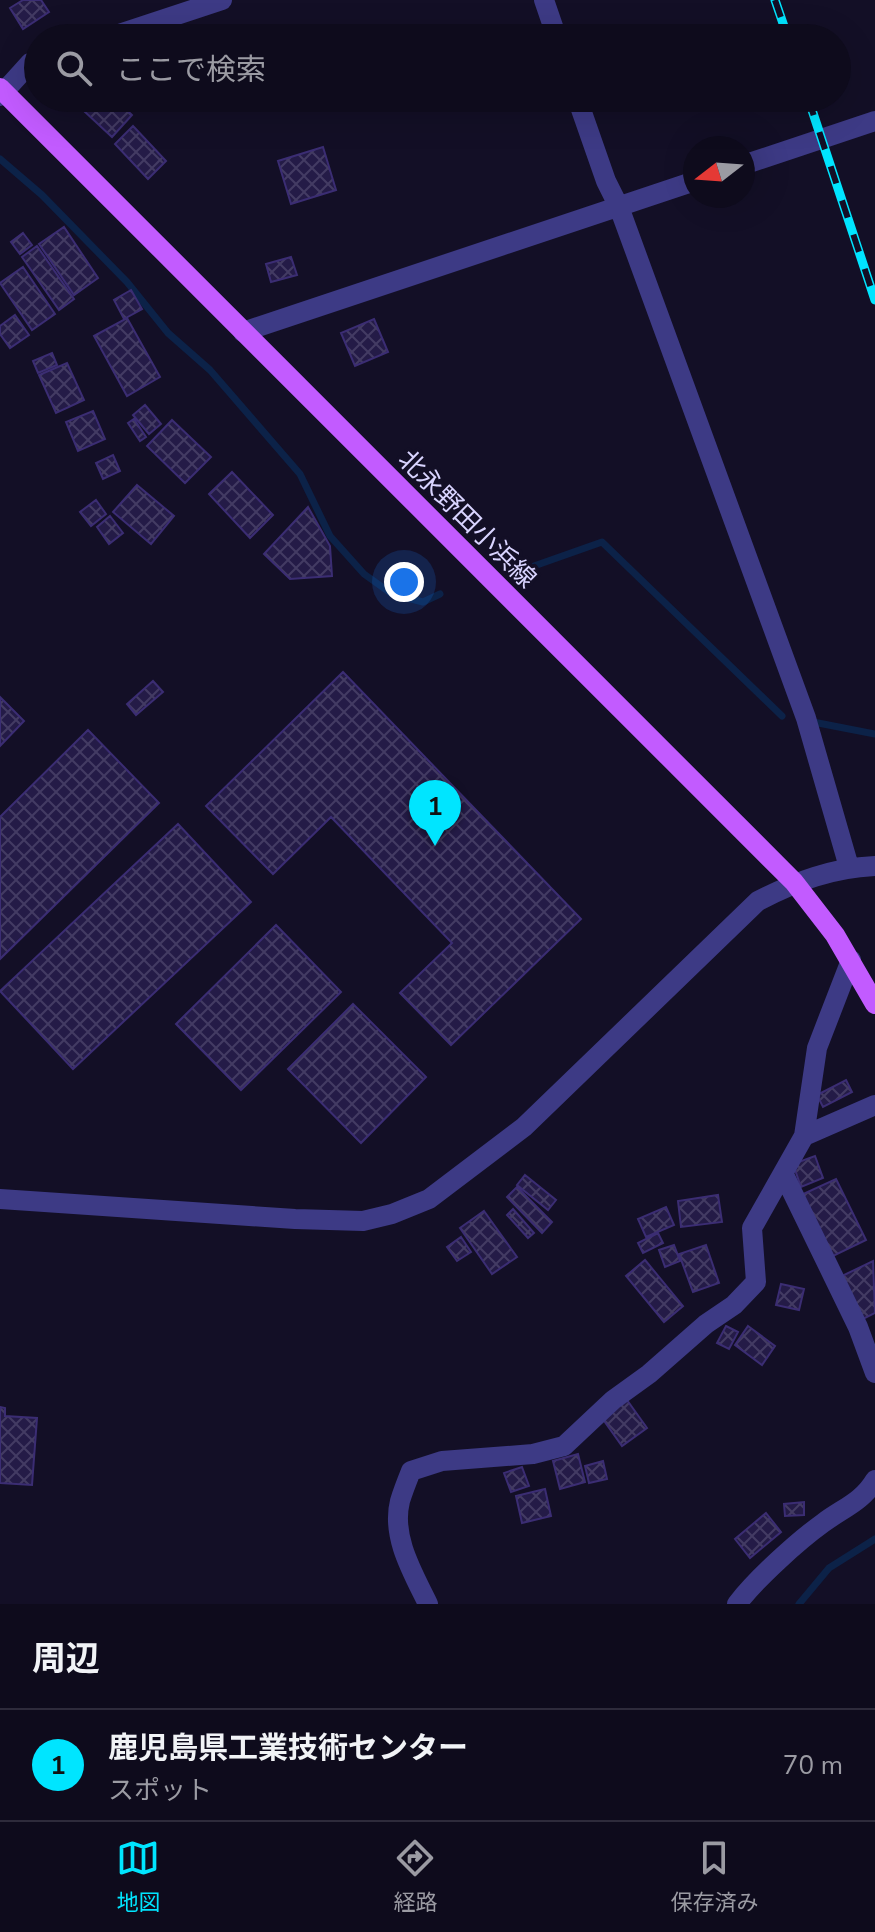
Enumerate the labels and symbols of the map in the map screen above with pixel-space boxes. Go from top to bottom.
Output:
north arrow [683,136,755,208]
street label: 北永野田小浜線 [390,442,544,596]
your location [384,562,424,602]
pin: 1 [409,780,461,846]

